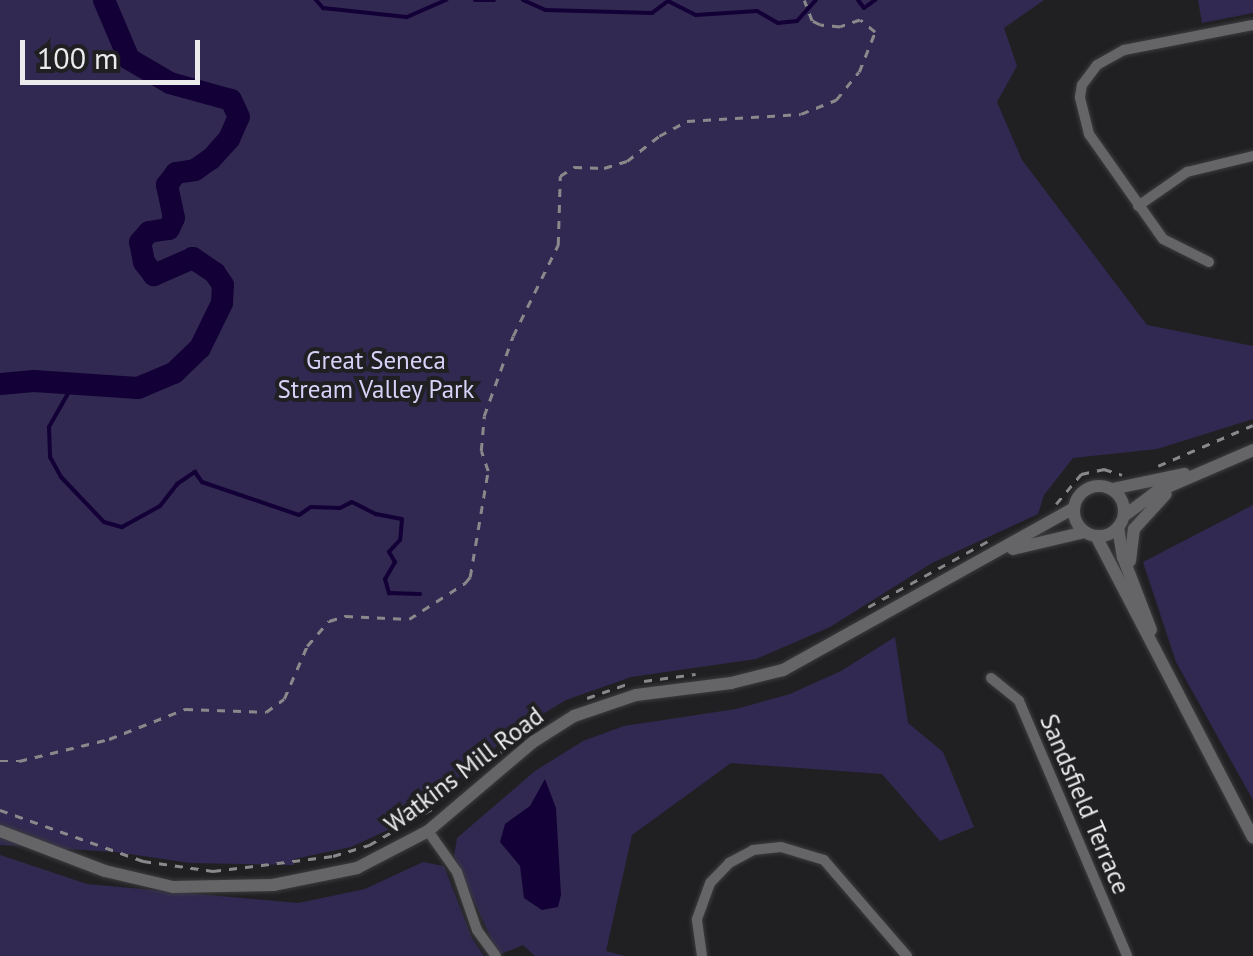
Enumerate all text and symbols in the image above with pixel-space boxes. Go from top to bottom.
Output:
scale bar [25,20,205,82]
text: 100 m [37,38,118,77]
park label: Great Seneca Stream Valley Park [277,346,475,405]
street label: Watkins Mill Road [379,701,549,839]
street label: Sandsfield Terrace [1033,709,1137,899]

